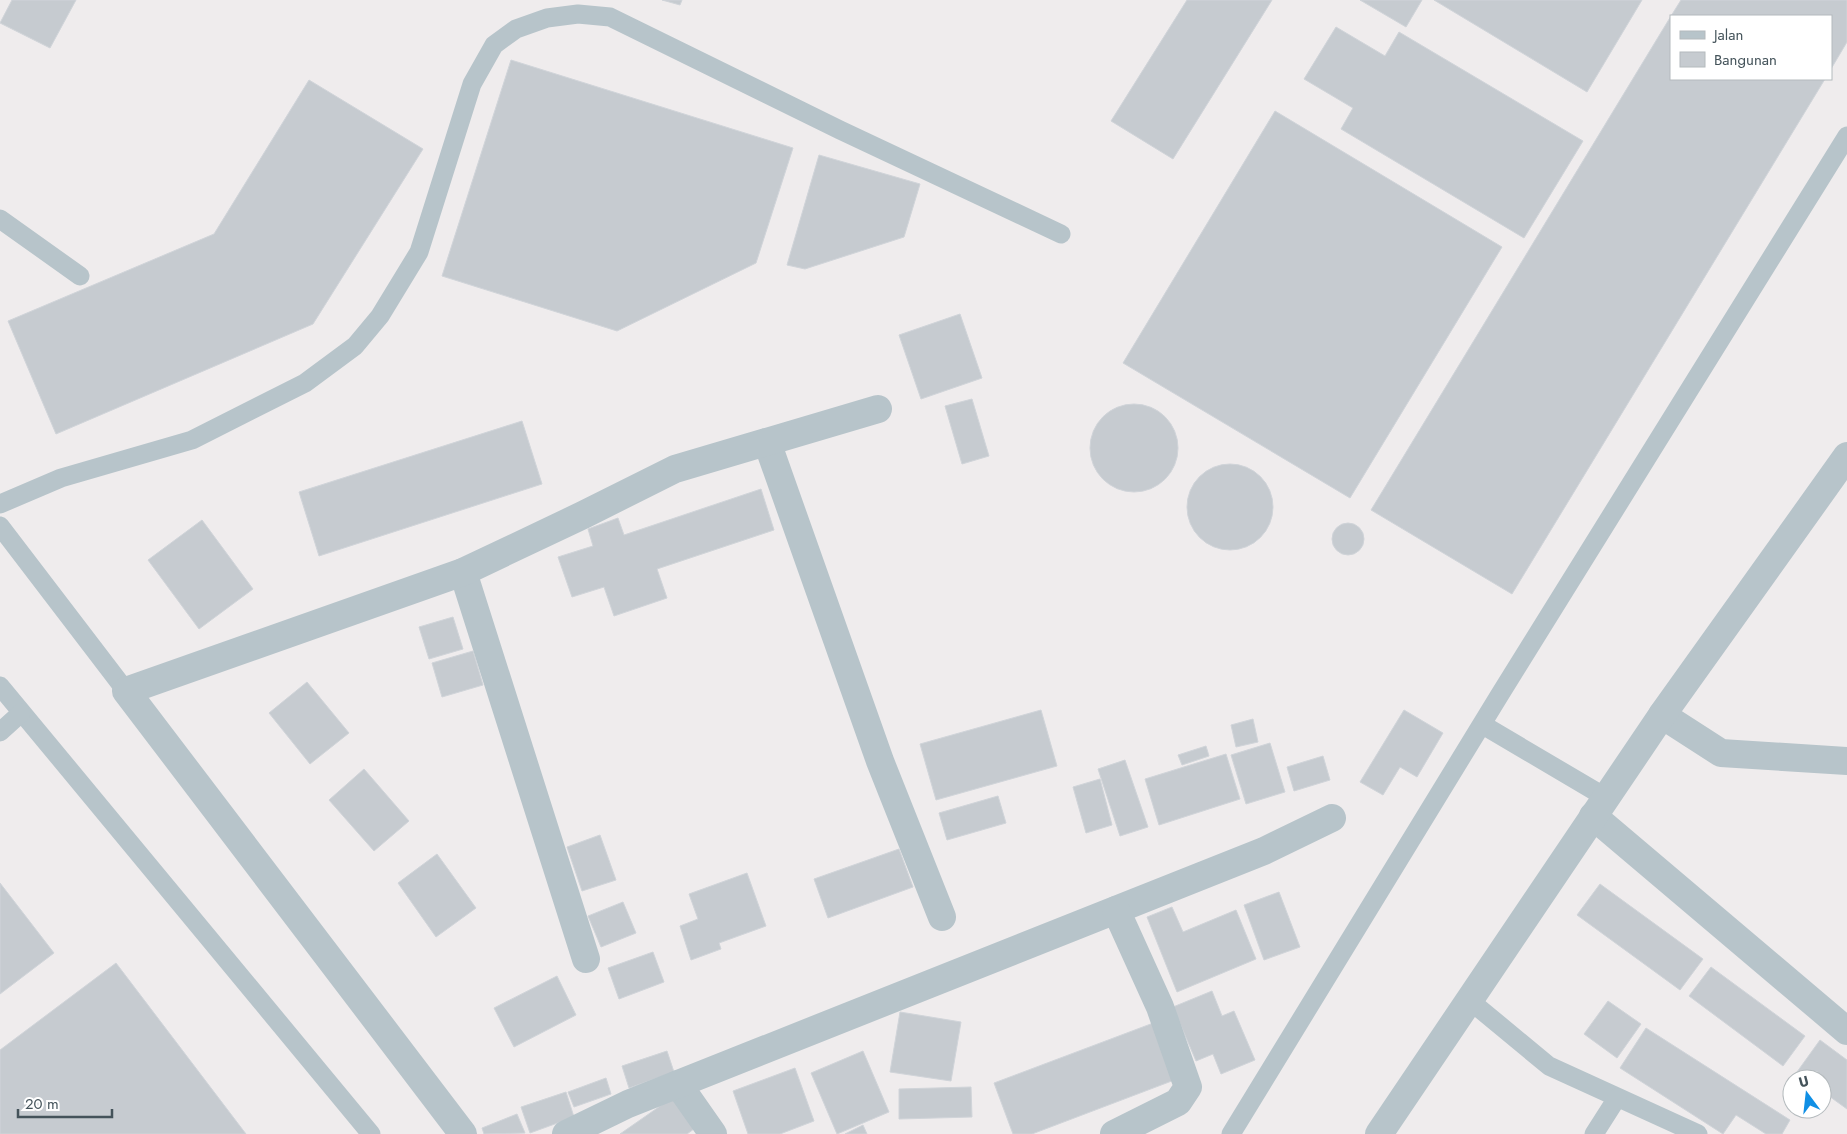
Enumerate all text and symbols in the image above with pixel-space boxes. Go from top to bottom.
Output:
legend [1670,15,1832,80]
text: Jalan [1712,24,1743,46]
text: Bangunan [1714,49,1777,71]
north arrow [1782,1069,1832,1119]
text: U [1796,1071,1811,1092]
scale bar [18,1086,111,1118]
text: 20 m [25,1093,59,1115]

